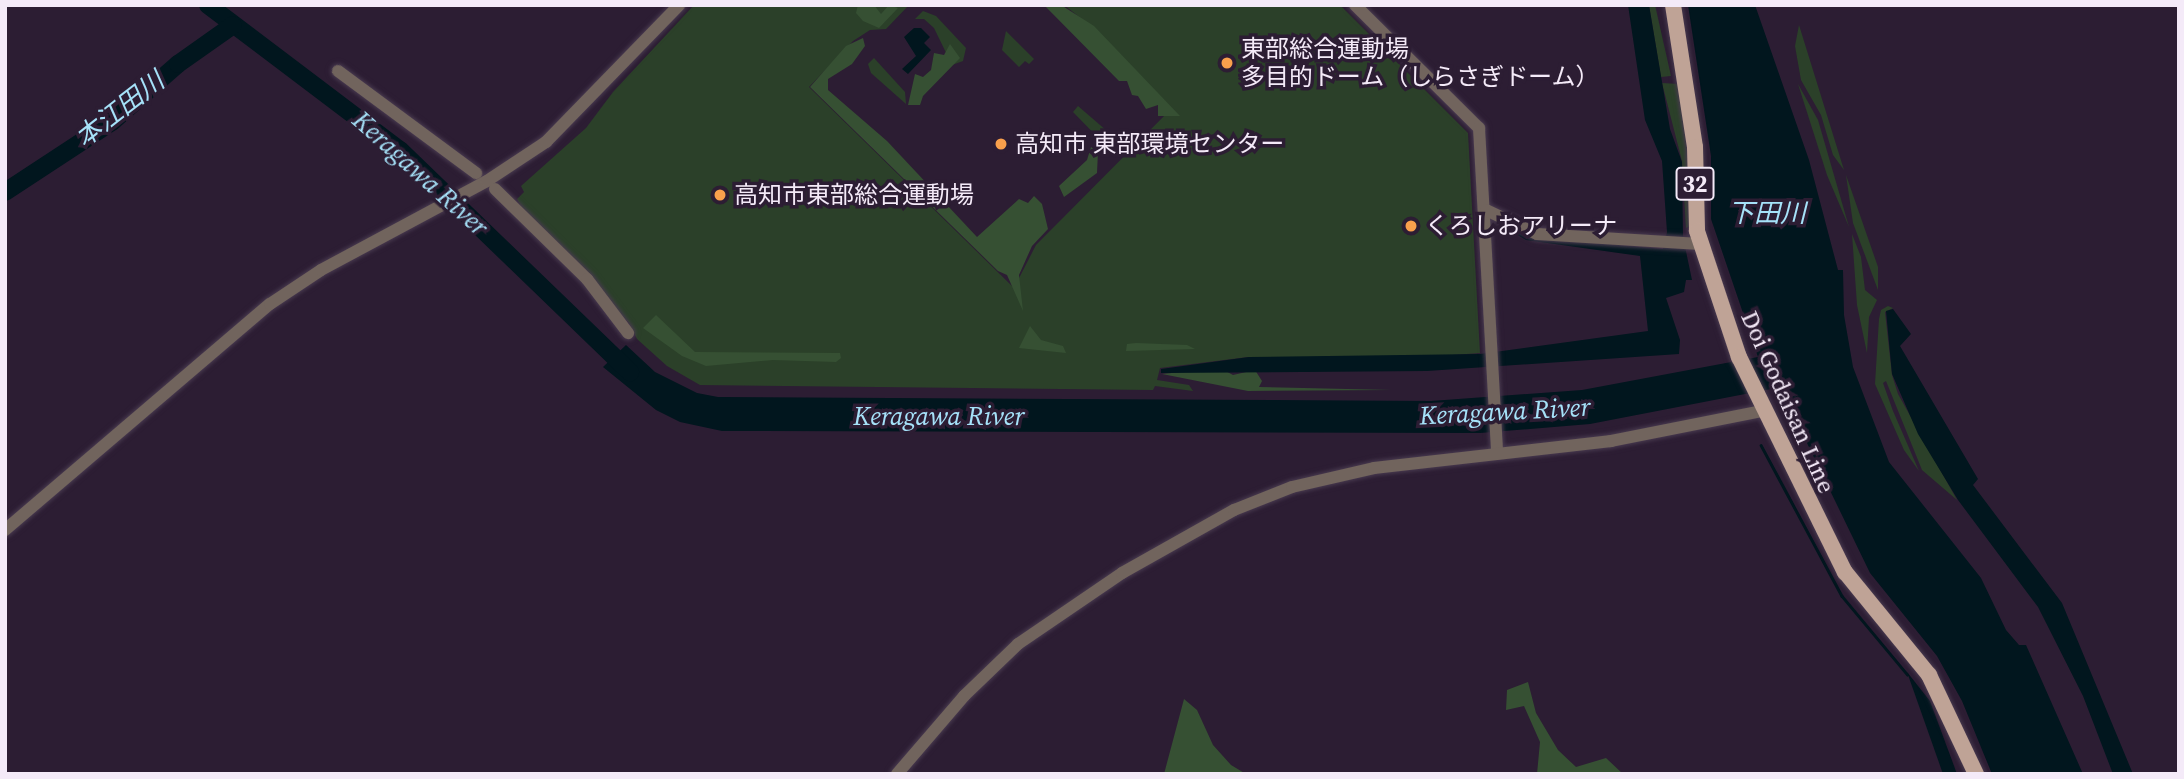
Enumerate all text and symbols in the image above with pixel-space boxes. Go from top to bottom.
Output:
place label: 東部総合運動場 多目的ドーム（しらさぎドーム） [1241,35,1601,91]
marker: 東部総合運動場 多目的ドーム（しらさぎドーム） [1219,55,1235,71]
water label: 本江田川 [69,66,171,154]
water label: Keragawa River [346,105,494,243]
place label: 高知市 東部環境センター [1015,130,1285,158]
marker: 高知市 東部環境センター [993,136,1009,152]
road number: 32 [1674,164,1716,204]
place label: 高知市東部総合運動場 [734,181,974,209]
marker: 高知市東部総合運動場 [712,187,728,203]
water label: 下田川 [1728,198,1806,230]
place label: くろしおアリーナ [1425,212,1617,240]
marker: くろしおアリーナ [1403,218,1419,234]
street label: Doi Godaisan Line [1735,307,1841,497]
water label: Keragawa River [1419,392,1591,432]
water label: Keragawa River [853,401,1025,433]

